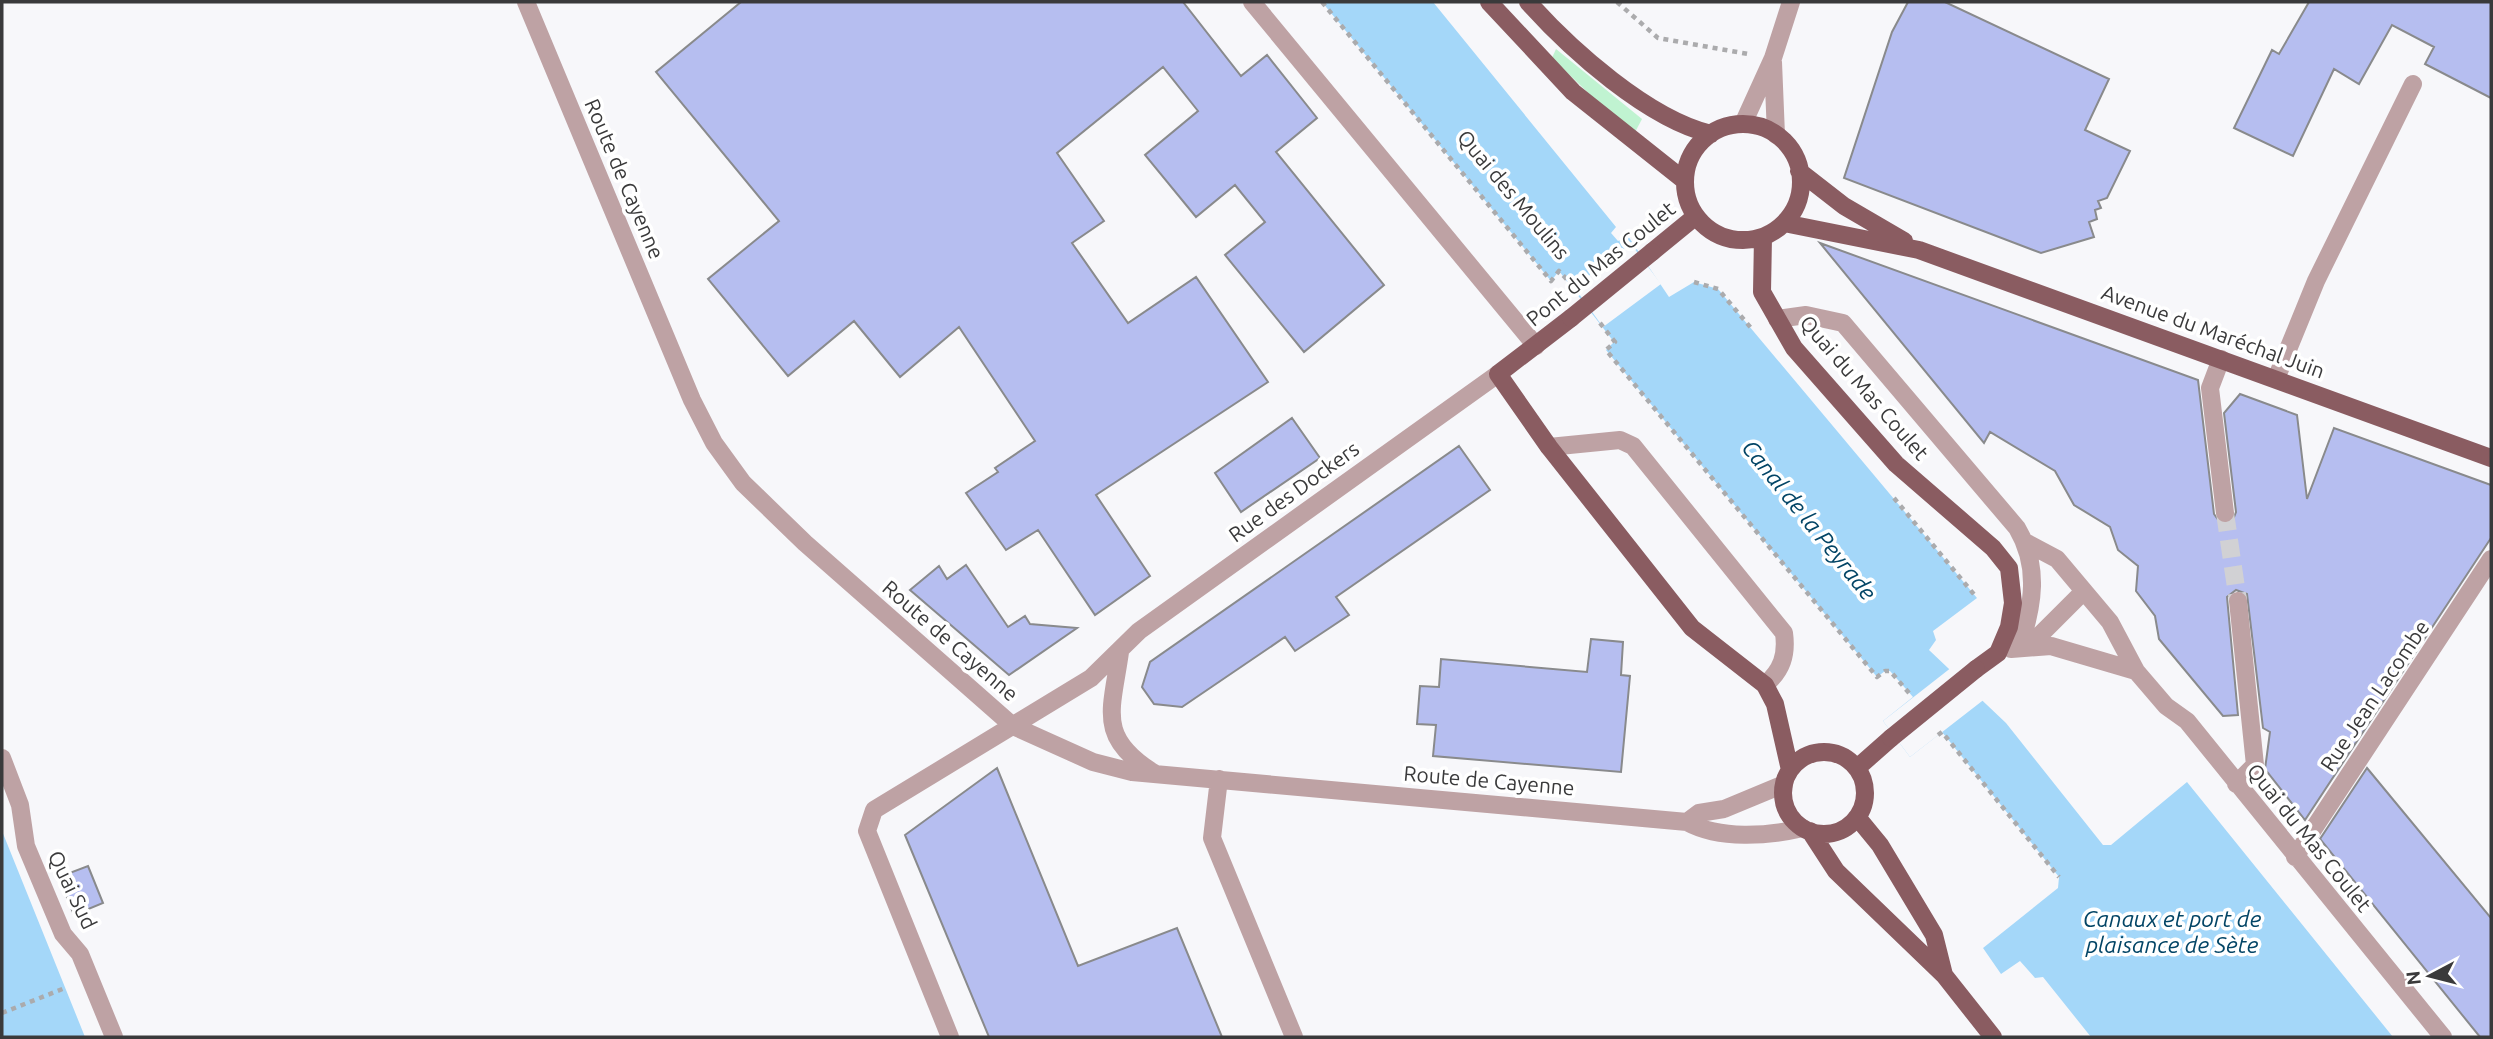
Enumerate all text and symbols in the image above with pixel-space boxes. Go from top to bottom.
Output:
street label: Route de Cayenne [580,95,669,262]
street label: Quai des Moulins [1453,125,1575,264]
street label: Pont du Mas Coulet [1521,196,1679,331]
street label: Avenue du Maréchal Juin [2099,280,2328,383]
street label: Quai du Mas Coulet [1795,310,1934,464]
water label: Canal de la Peyrade [1737,435,1882,605]
street label: Rue des Dockers [1224,436,1363,546]
street label: Route de Cayenne [878,575,1023,706]
street label: Rue Jean Lacombe [2315,616,2433,775]
street label: Quai du Mas Coulet [2243,759,2377,916]
street label: Route de Cayenne [1403,761,1576,799]
street label: Quai Sud [44,846,102,933]
water label: Canaux et port de plaisance de Sète [2083,906,2262,957]
north arrow [2395,941,2465,1011]
text: N [2401,970,2425,986]

